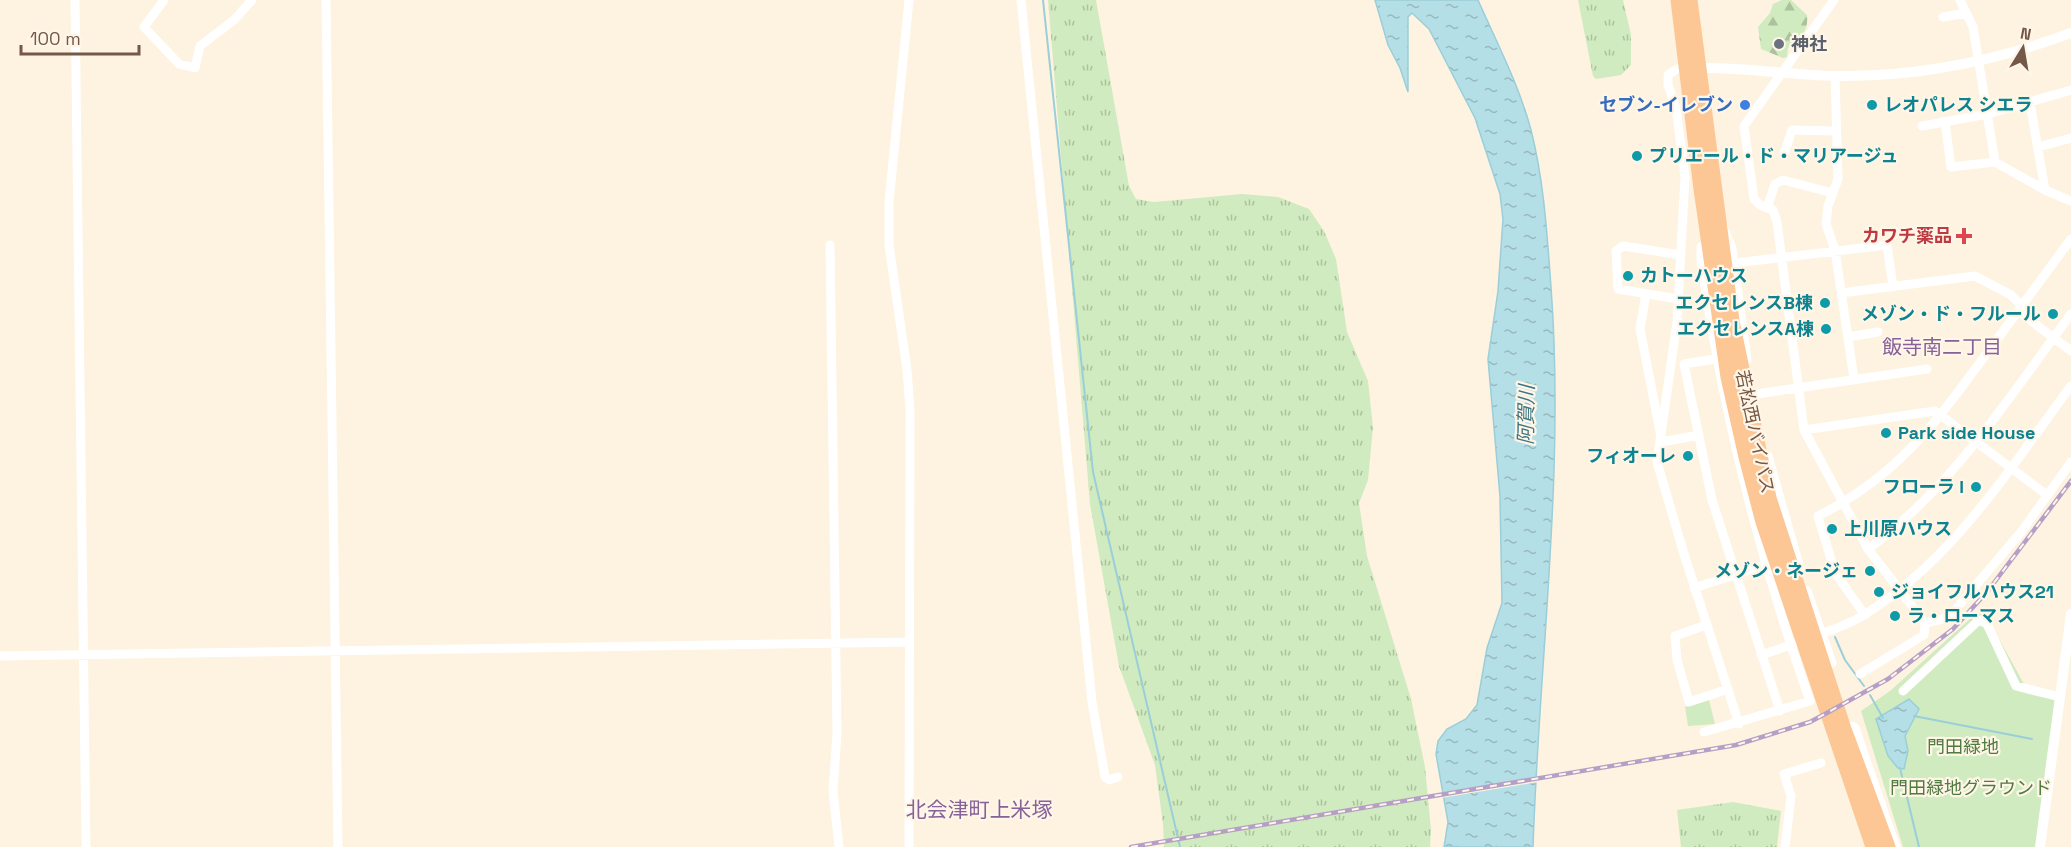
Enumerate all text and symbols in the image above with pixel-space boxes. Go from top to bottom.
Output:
scale bar [21,18,140,56]
north arrow [1993,18,2053,78]
text: N [2018,22,2033,45]
text: 100 m [30,27,81,50]
place label: 神社 [1791,32,1827,55]
marker: 神社 [1772,37,1786,51]
place label: セブン-イレブン [1599,93,1733,116]
place label: レオパレス シエラ [1884,93,2033,116]
marker: セブン-イレブン [1738,98,1752,112]
marker: レオパレス シエラ [1865,98,1879,112]
place label: プリエール・ド・マリアージュ [1649,144,1898,167]
marker: プリエール・ド・マリアージュ [1630,149,1644,163]
place label: カワチ薬品 [1862,224,1952,247]
marker: カワチ薬品 [1957,229,1971,243]
place label: カトーハウス [1640,264,1748,287]
marker: カトーハウス [1621,269,1635,283]
place label: エクセレンスB棟 [1675,291,1813,314]
marker: エクセレンスB棟 [1818,296,1832,310]
place label: メゾン・ド・フルール [1861,302,2041,325]
marker: メゾン・ド・フルール [2046,307,2060,321]
place label: エクセレンスA棟 [1677,317,1814,340]
marker: エクセレンスA棟 [1819,322,1833,336]
district label: 飯寺南二丁目 [1882,334,2002,360]
street label: 若松西バイパス [1731,368,1780,496]
water label: 阿賀川 [1512,383,1540,445]
place label: Park side House [1898,421,2035,444]
marker: Park side House [1879,426,1893,440]
place label: フィオーレ [1586,444,1676,467]
marker: フィオーレ [1681,449,1695,463]
place label: フローラ I [1883,475,1964,498]
marker: フローラ I [1969,480,1983,494]
place label: 上川原ハウス [1844,517,1952,540]
marker: 上川原ハウス [1825,522,1839,536]
place label: メゾン・ネージェ [1714,559,1858,582]
marker: メゾン・ネージェ [1863,564,1877,578]
place label: ジョイフルハウス21 [1891,580,2054,603]
marker: ジョイフルハウス21 [1872,585,1886,599]
place label: ラ・ローマス [1907,604,2015,627]
marker: ラ・ローマス [1888,609,1902,623]
park label: 門田緑地 [1927,735,1999,758]
park label: 門田緑地グラウンド [1890,776,2052,799]
district label: 北会津町上米塚 [906,796,1053,823]

